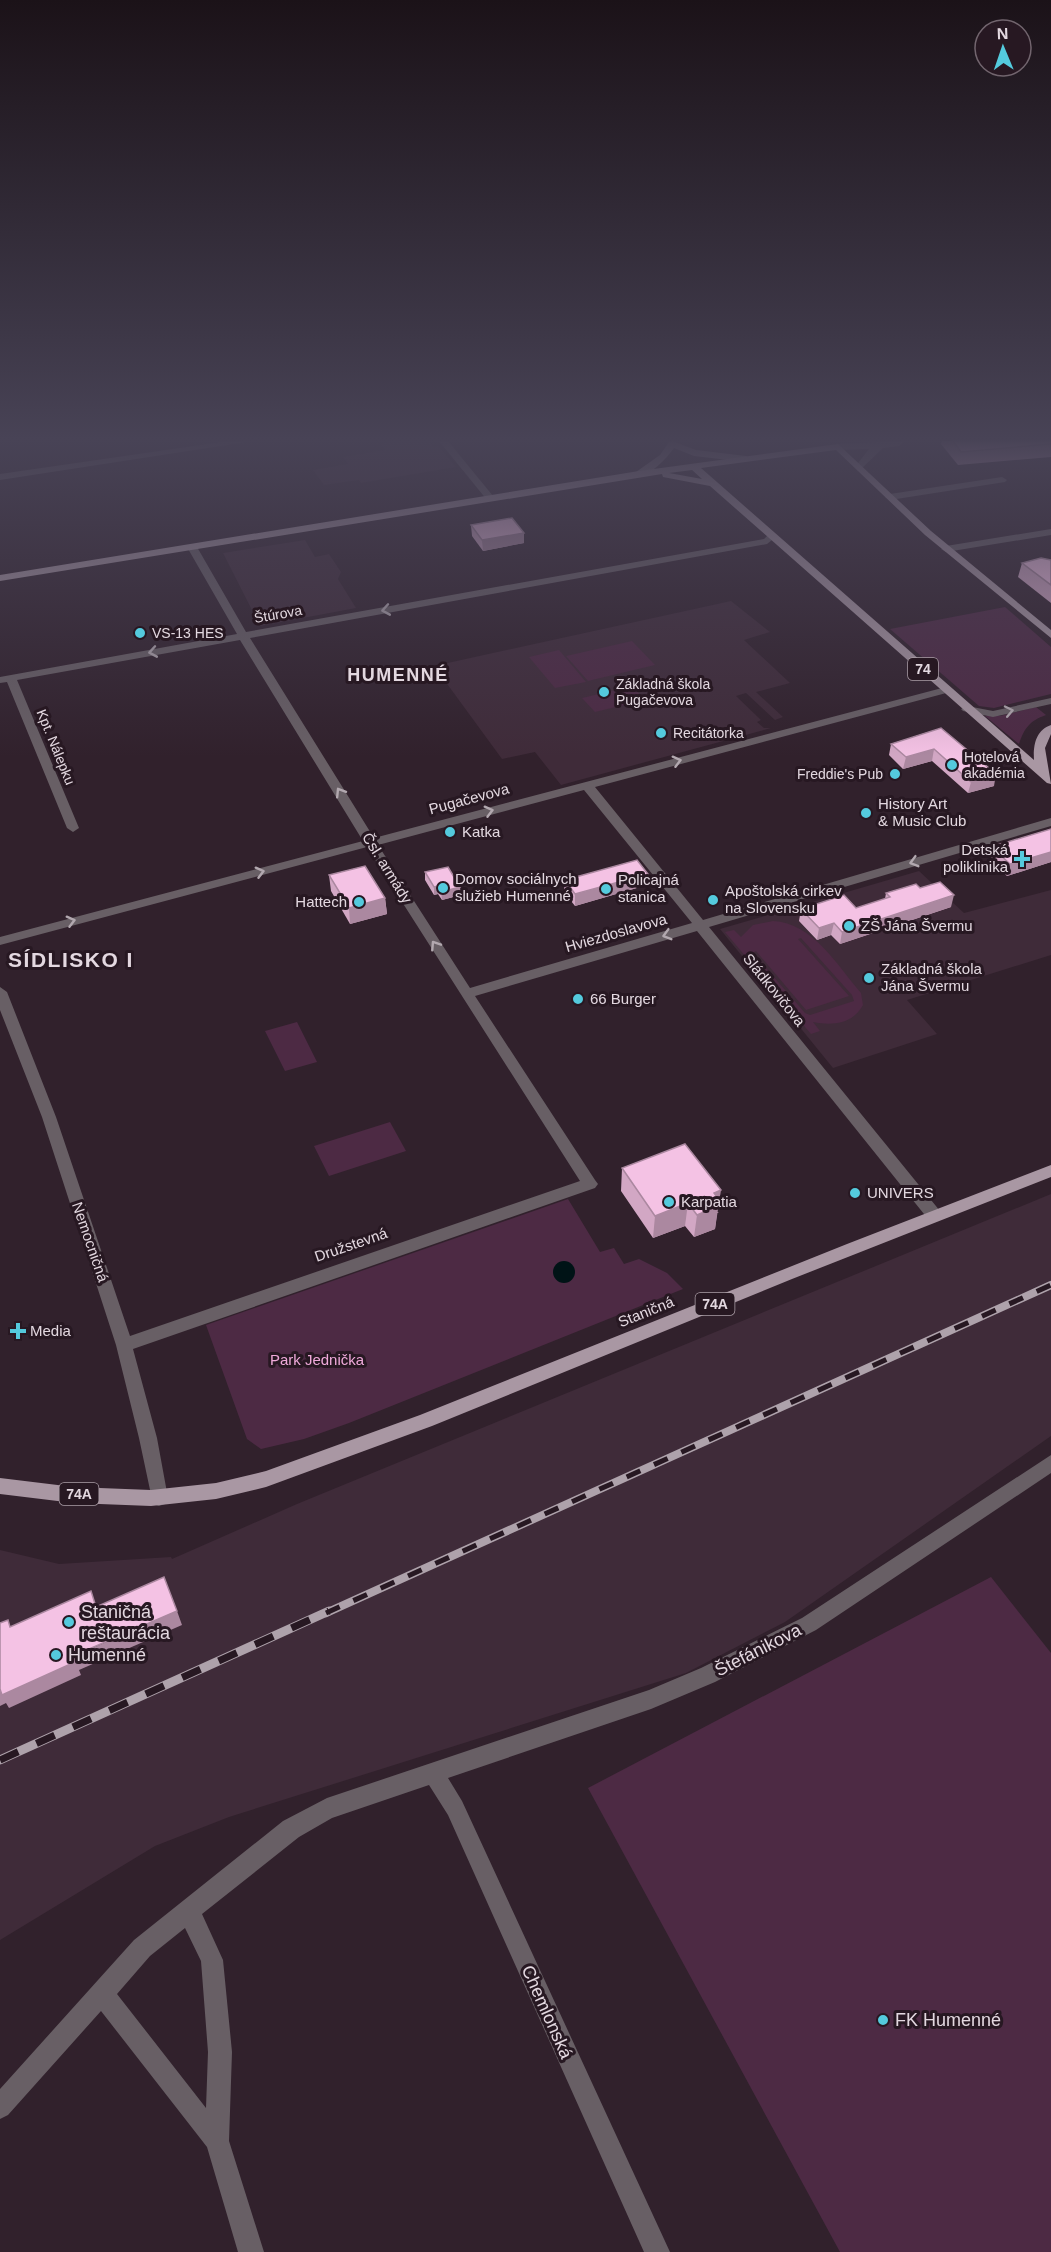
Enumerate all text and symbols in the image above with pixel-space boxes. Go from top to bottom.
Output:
north arrow [973,18,1033,78]
text: N [996,25,1009,42]
street label: Štúrova [253,602,303,626]
one-way arrow [381,603,391,616]
place label: VS-13 HES [152,625,224,641]
marker: VS-13 HES [133,626,147,640]
one-way arrow [148,645,158,658]
road number: 74 [908,658,938,680]
district label: HUMENNÉ [347,664,449,685]
place label: Základná škola Pugačevova [616,676,710,708]
marker: Základná škola Pugačevova [597,685,611,699]
one-way arrow [1004,705,1014,718]
street label: Kpt. Nálepku [34,707,78,787]
place label: Recitátorka [673,725,744,741]
marker: Recitátorka [654,726,668,740]
place label: Hotelová akadémia [964,749,1025,781]
one-way arrow [671,756,682,768]
marker: Hotelová akadémia [945,758,959,772]
place label: Freddie's Pub [797,766,883,782]
marker: Freddie's Pub [888,767,902,781]
street label: Pugačevova [427,779,512,817]
one-way arrow [336,788,348,798]
place label: History Art & Music Club [878,795,966,829]
one-way arrow [483,806,494,818]
marker: History Art & Music Club [859,806,873,820]
place label: Katka [462,823,501,840]
marker: Katka [443,825,457,839]
street label: Čsl. armády [359,829,416,907]
place label: Detská poliklinika [943,841,1009,875]
marker: Detská poliklinika [1013,850,1031,868]
one-way arrow [909,855,920,867]
one-way arrow [255,866,265,879]
place label: Domov sociálnych služieb Humenné [455,870,577,904]
place label: Policajná stanica [618,871,680,905]
marker: Domov sociálnych služieb Humenné [436,881,450,895]
marker: Policajná stanica [599,882,613,896]
place label: Apoštolská cirkev na Slovensku [725,882,842,916]
place label: Hattech [295,893,347,910]
marker: Apoštolská cirkev na Slovensku [706,893,720,907]
marker: Hattech [352,895,366,909]
street label: Hviezdoslavova [563,910,669,955]
one-way arrow [65,916,76,928]
place label: ZŠ Jána Švermu [861,917,973,934]
marker: ZŠ Jána Švermu [842,919,856,933]
one-way arrow [662,928,673,940]
one-way arrow [431,941,442,952]
district label: SÍDLISKO I [8,948,134,971]
street label: Sládkovičova [740,950,809,1030]
place label: Základná škola Jána Švermu [881,960,983,994]
marker: Základná škola Jána Švermu [862,971,876,985]
place label: 66 Burger [590,990,656,1007]
marker: 66 Burger [571,992,585,1006]
place label: UNIVERS [867,1184,934,1201]
marker: UNIVERS [848,1186,862,1200]
place label: Karpatia [681,1193,738,1210]
marker: Karpatia [662,1195,676,1209]
street label: Nemocničná [69,1200,112,1285]
street label: Družstevná [312,1224,390,1265]
street label: Staničná [616,1292,677,1330]
road number: 74A [696,1293,734,1315]
place label: Media [30,1322,72,1339]
marker: Media [11,1324,25,1338]
park label: Park Jednička [270,1351,365,1368]
road number: 74A [60,1483,98,1505]
place label: Staničná reštaurácia [81,1602,171,1643]
marker: Staničná reštaurácia [62,1615,76,1629]
street label: Štefánikova [711,1618,805,1680]
place label: Humenné [68,1645,146,1665]
marker: Humenné [49,1648,63,1662]
street label: Chemlonská [518,1962,577,2063]
place label: FK Humenné [895,2010,1001,2030]
marker: FK Humenné [876,2013,890,2027]

